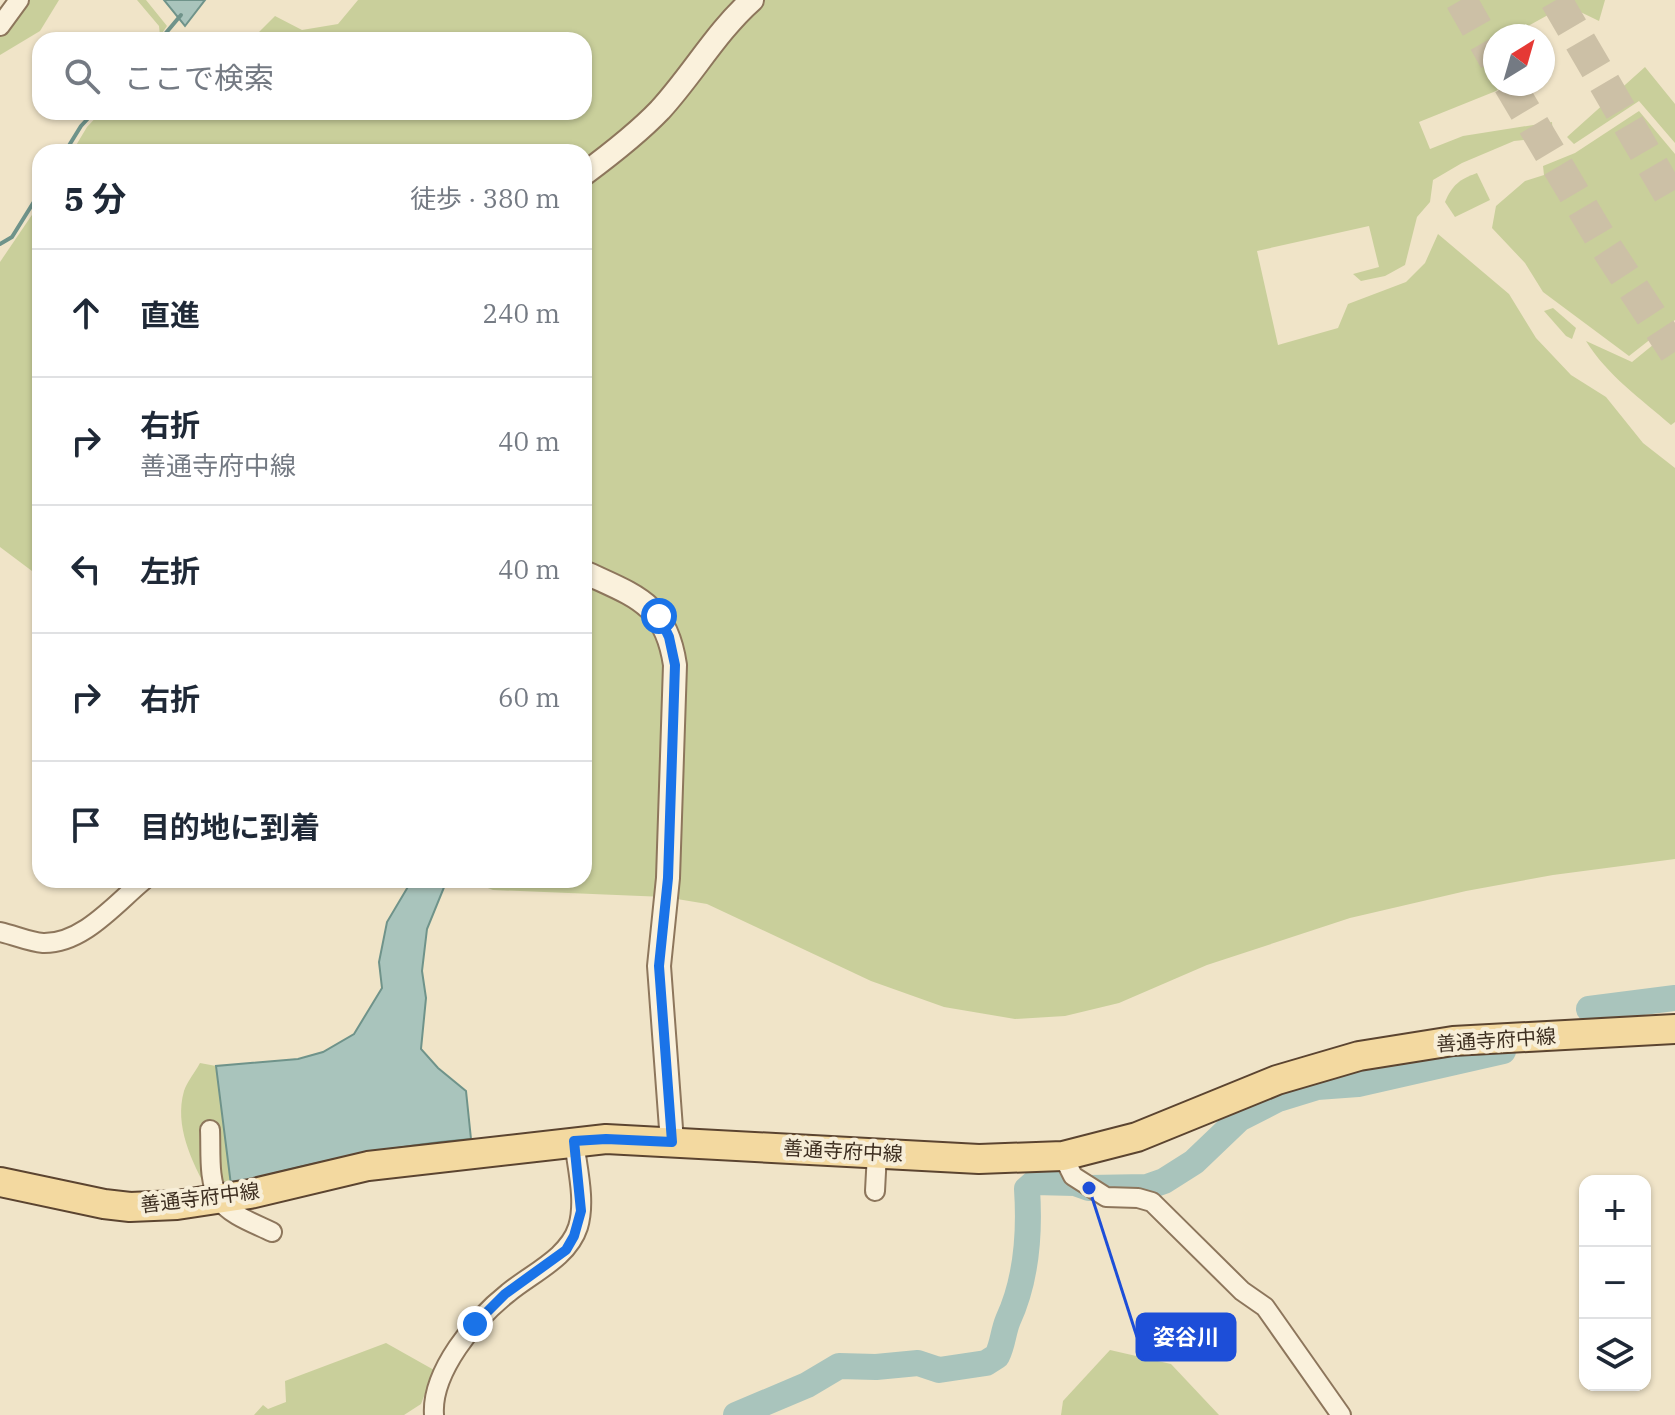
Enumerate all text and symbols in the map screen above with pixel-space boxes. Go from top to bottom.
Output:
north arrow [1483,24,1555,96]
search box [32,32,592,120]
icon: search [60,54,104,98]
text: ここで検索 [124,58,274,97]
text: 5 分 [64,176,126,220]
text: 徒歩 · 380 m [410,181,560,215]
icon: ahead [64,291,108,335]
text: 直進 [140,295,200,334]
text: 240 m [482,296,560,330]
text: 右折 [140,405,200,444]
icon: right [64,419,108,463]
text: 40 m [498,424,560,458]
text: 善通寺府中線 [140,448,296,482]
icon: left [64,547,108,591]
text: 左折 [140,551,200,590]
text: 40 m [498,552,560,586]
route start [641,598,677,634]
icon: right [64,675,108,719]
text: 右折 [140,679,200,718]
text: 60 m [498,680,560,714]
icon: arrive [64,803,108,847]
text: 目的地に到着 [140,807,320,846]
street label: 善通寺府中線 [1435,1022,1557,1057]
street label: 善通寺府中線 [782,1134,904,1167]
map controls [1579,1175,1651,1391]
button: + [1579,1175,1651,1247]
street label: 善通寺府中線 [139,1177,261,1218]
button: − [1579,1247,1651,1319]
route end [457,1306,493,1342]
callout: 姿谷川 [1137,1314,1235,1360]
button: layers [1579,1319,1651,1391]
text: 姿谷川 [1153,1322,1219,1351]

